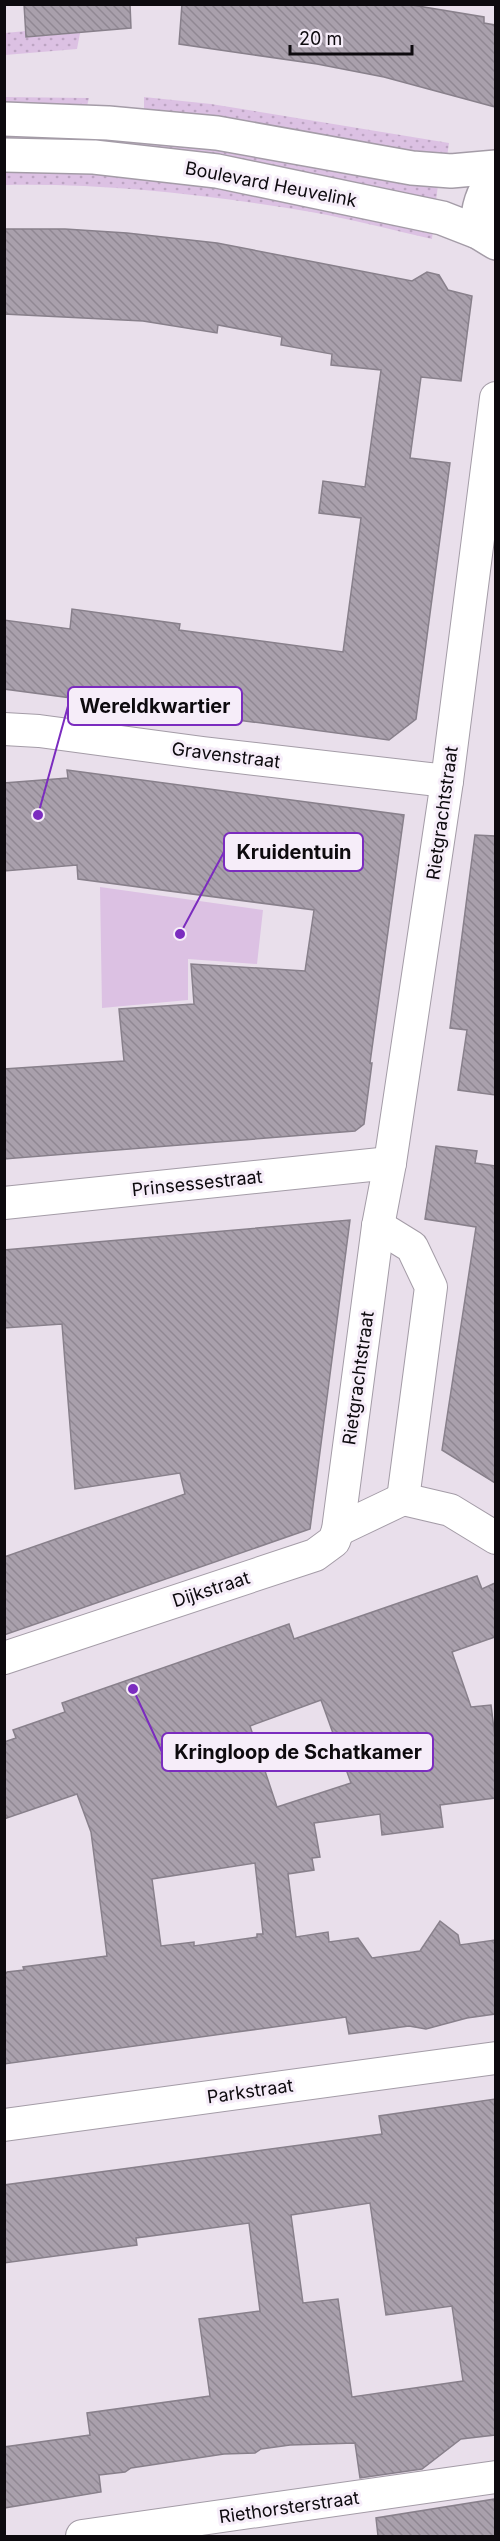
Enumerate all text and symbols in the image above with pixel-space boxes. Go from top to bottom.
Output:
scale bar [290,18,412,56]
text: 20 m [299,28,342,49]
street label: Boulevard Heuvelink [183,157,359,211]
callout: Wereldkwartier [68,687,242,725]
text: Wereldkwartier [80,694,230,718]
street label: Gravenstraat [171,738,282,772]
street label: Rietgrachtstraat [422,745,462,881]
callout: Kruidentuin [224,833,363,871]
text: Kruidentuin [236,840,352,864]
street label: Prinsessestraat [131,1166,264,1200]
street label: Rietgrachtstraat [338,1310,378,1446]
street label: Dijkstraat [170,1567,252,1611]
callout: Kringloop de Schatkamer [162,1733,433,1771]
text: Kringloop de Schatkamer [174,1740,422,1764]
street label: Parkstraat [206,2075,295,2107]
street label: Riethorsterstraat [218,2487,361,2527]

